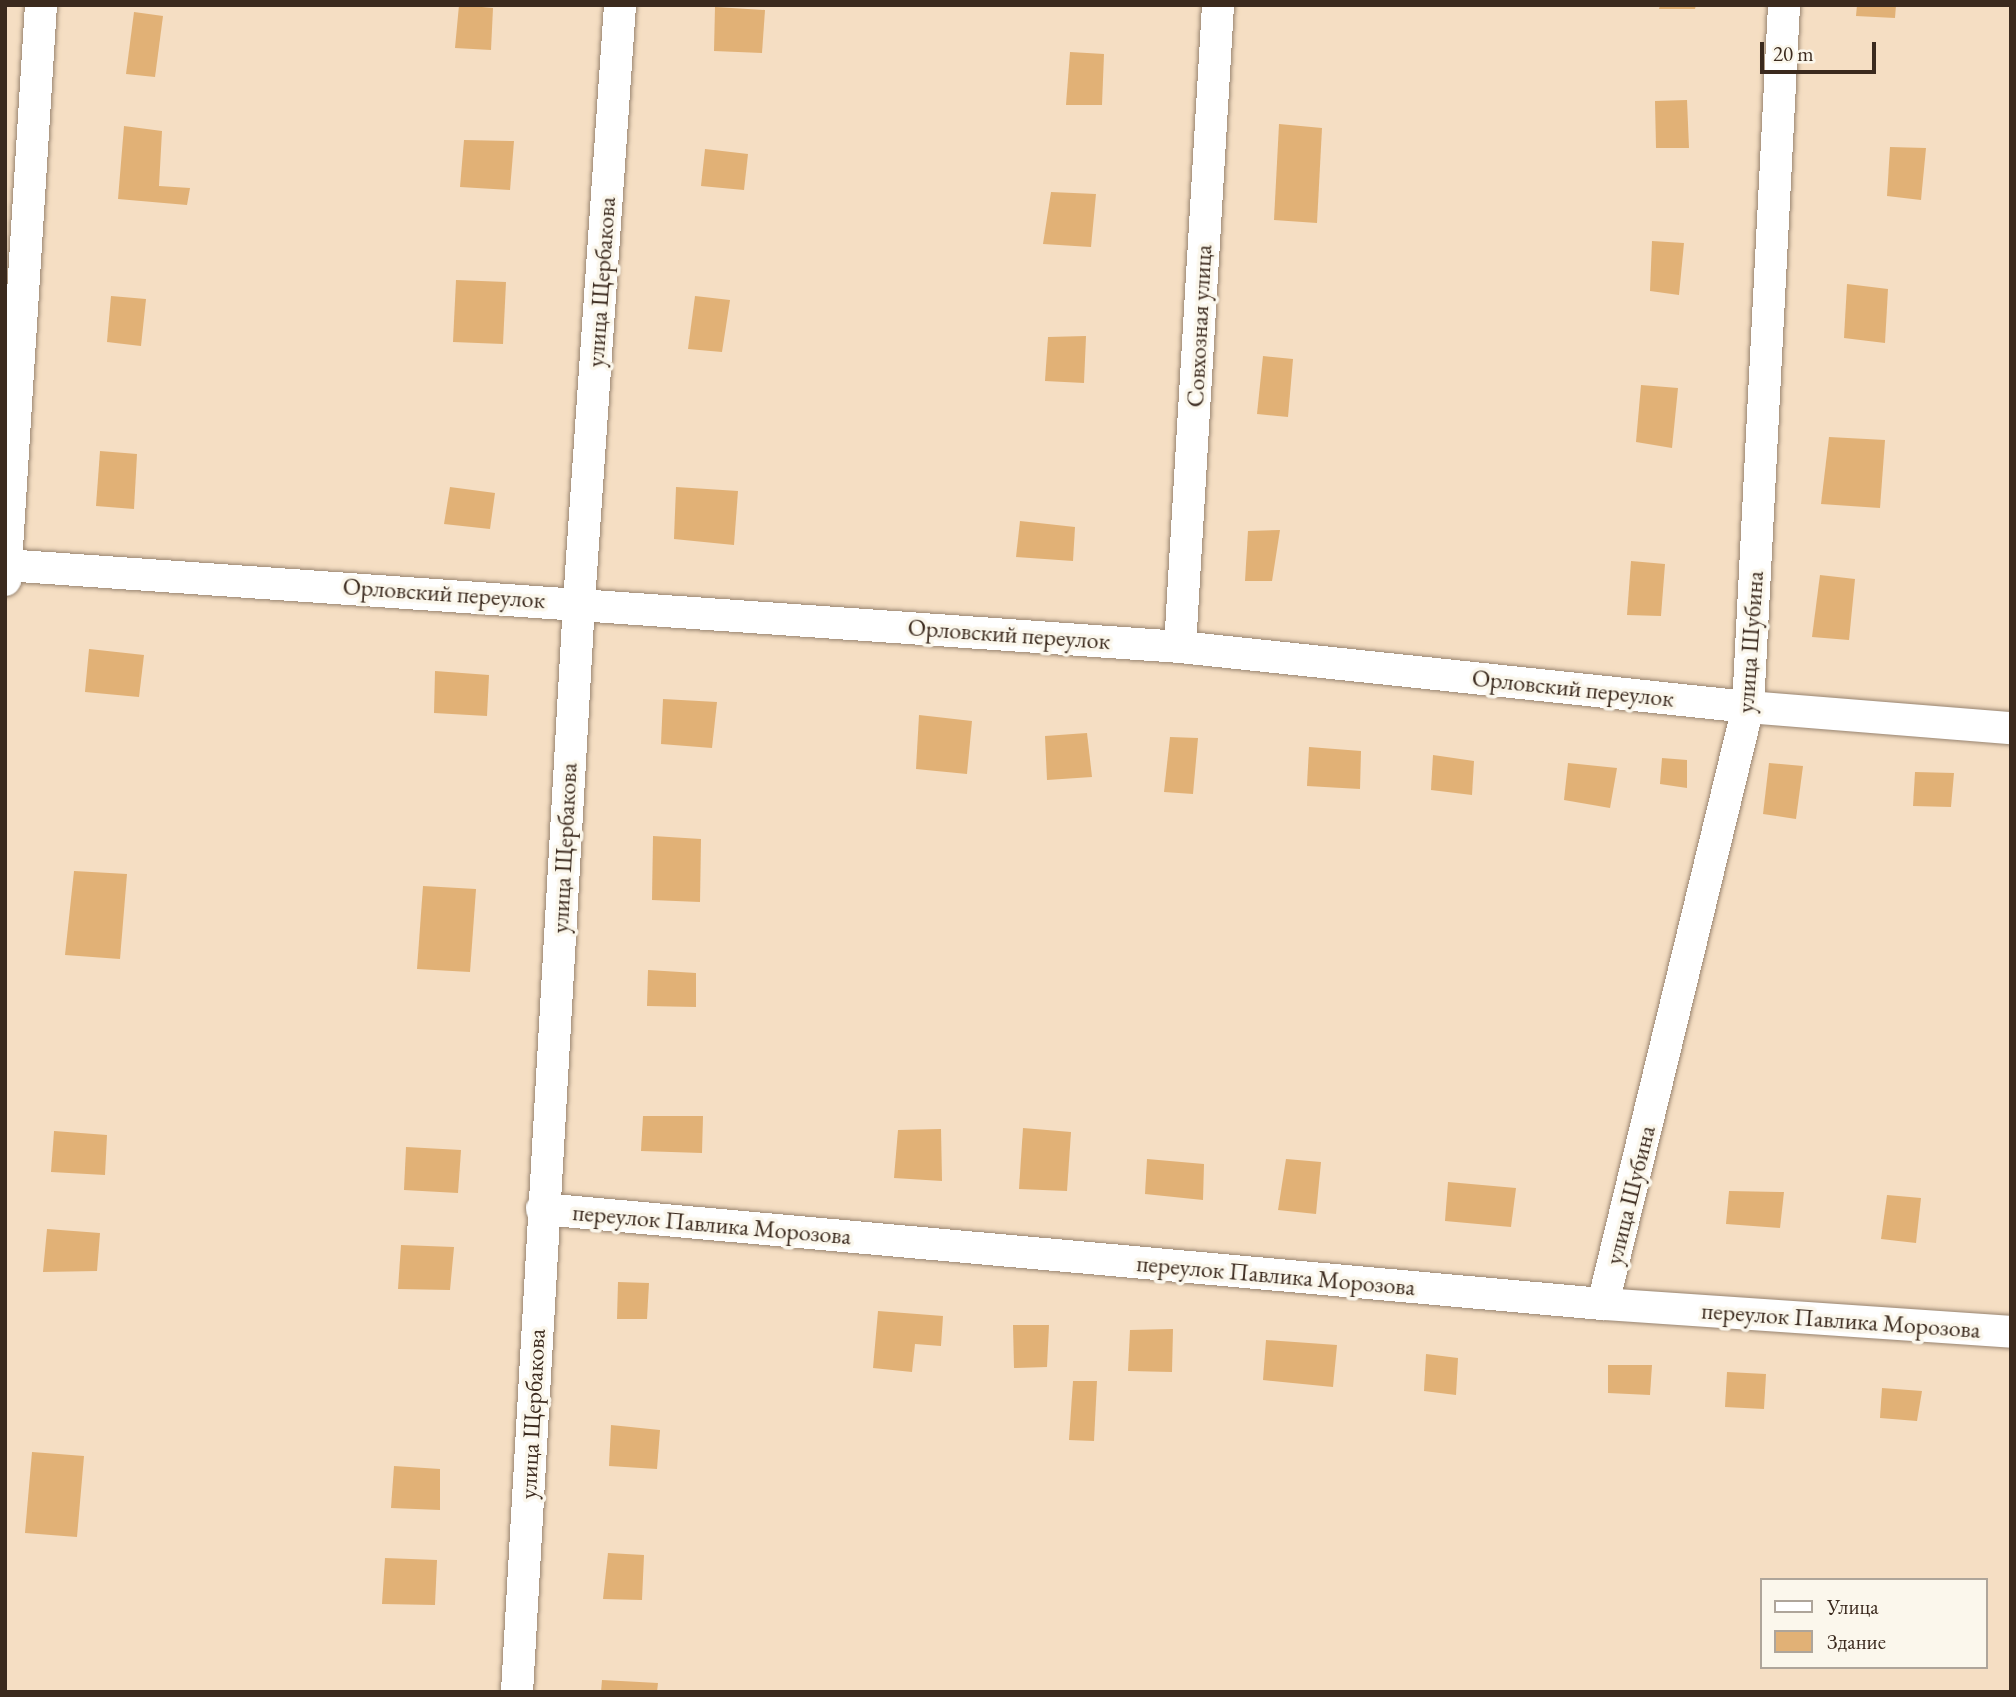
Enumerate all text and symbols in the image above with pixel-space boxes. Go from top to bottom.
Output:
scale bar [1764,28,1880,72]
text: 20 m [1773,40,1814,67]
street label: улица Щербакова [581,196,621,368]
street label: Совхозная улица [1180,244,1218,408]
street label: улица Шубина [1731,570,1769,714]
street label: Орловский переулок [342,572,546,614]
street label: Орловский переулок [907,613,1111,655]
street label: Орловский переулок [1471,663,1675,713]
street label: улица Щербакова [545,762,583,934]
street label: улица Шубина [1599,1122,1661,1268]
street label: переулок Павлика Морозова [571,1197,853,1251]
street label: переулок Павлика Морозова [1135,1248,1417,1302]
street label: переулок Павлика Морозова [1701,1296,1981,1344]
street label: улица Щербакова [513,1328,551,1500]
legend [1760,1578,1988,1669]
text: Улица [1827,1593,1879,1620]
text: Здание [1827,1628,1886,1655]

